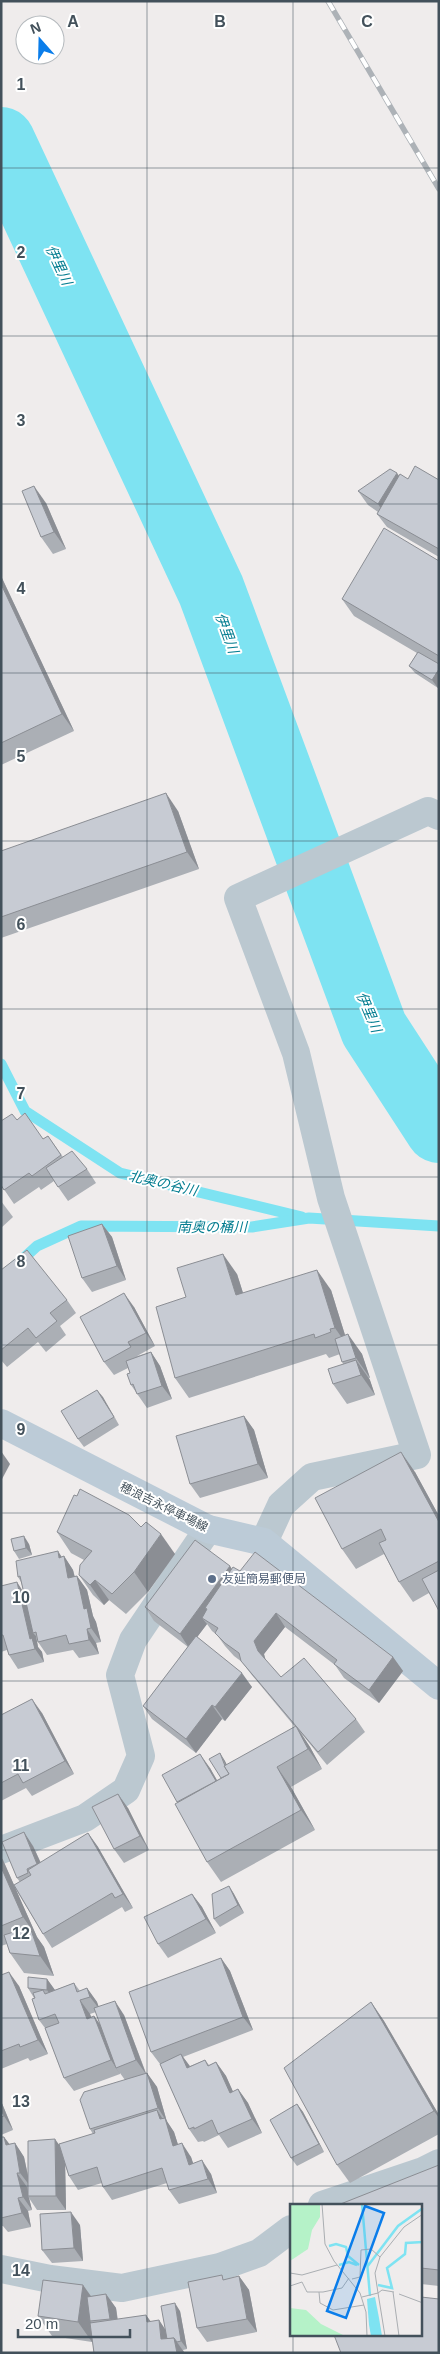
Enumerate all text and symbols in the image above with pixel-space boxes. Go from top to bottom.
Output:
text: A [67,13,79,30]
text: B [214,13,226,30]
text: C [361,13,373,30]
north arrow [15,15,65,65]
text: N [28,19,43,37]
text: 1 [17,76,26,93]
water label: 伊里川 [43,243,76,289]
text: 2 [17,244,26,261]
text: 3 [17,412,26,429]
text: 4 [17,580,26,597]
water label: 伊里川 [212,611,242,657]
text: 5 [17,748,26,765]
text: 6 [17,916,26,933]
water label: 伊里川 [353,990,385,1036]
text: 7 [17,1085,26,1102]
water label: 北奥の谷川 [127,1167,201,1199]
water label: 南奥の桶川 [177,1219,249,1235]
text: 8 [17,1253,26,1270]
text: 9 [17,1421,26,1438]
street label: 穂浪吉永停車場線 [118,1480,210,1534]
place label: 友延簡易郵便局 [222,1572,306,1586]
marker: 友延簡易郵便局 [206,1573,218,1585]
text: 10 [12,1589,30,1606]
text: 11 [13,1757,30,1774]
text: 12 [12,1925,30,1942]
text: 13 [12,2093,30,2110]
inset map [290,2204,422,2336]
text: 14 [12,2262,30,2279]
scale bar [18,2306,130,2338]
text: 20 m [25,2315,58,2332]

